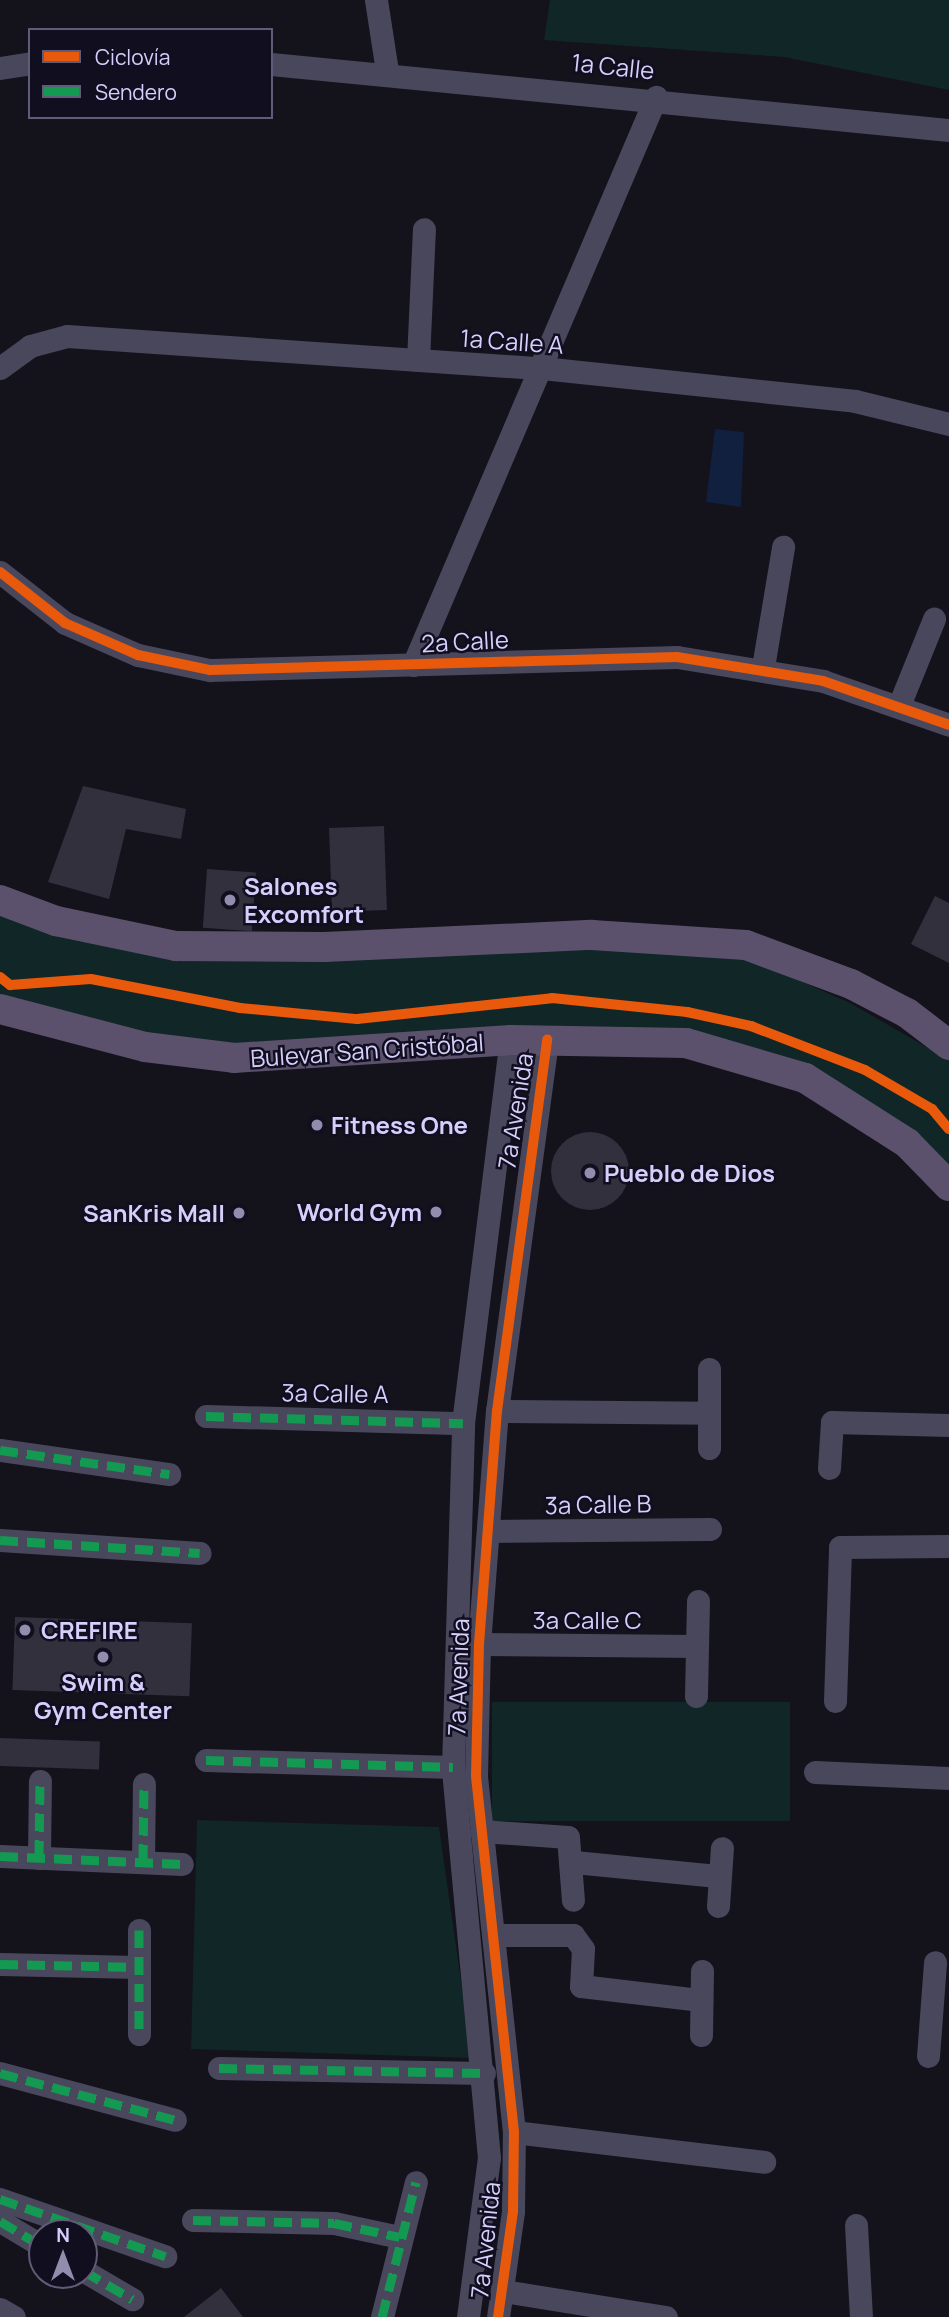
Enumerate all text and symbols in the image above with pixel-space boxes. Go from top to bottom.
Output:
legend [28,28,273,119]
text: Ciclovía [95,43,170,71]
street label: 1a Calle [570,47,656,85]
text: Sendero [95,78,177,106]
street label: 1a Calle A [460,323,564,359]
street label: 2a Calle [421,624,509,658]
place label: Salones Excomfort [244,872,364,928]
marker: Salones Excomfort [222,892,238,908]
street label: Bulevar San Cristóbal [249,1027,485,1073]
street label: 7a Avenida [492,1051,538,1171]
place label: Fitness One [331,1111,468,1139]
marker: Fitness One [309,1117,325,1133]
place label: Pueblo de Dios [604,1159,775,1187]
marker: Pueblo de Dios [582,1165,598,1181]
place label: World Gym [297,1198,422,1226]
place label: SanKris Mall [83,1199,225,1227]
marker: World Gym [428,1204,444,1220]
marker: SanKris Mall [231,1205,247,1221]
street label: 3a Calle A [281,1378,389,1408]
street label: 3a Calle B [544,1489,652,1519]
street label: 3a Calle C [532,1606,642,1634]
place label: CREFIRE [41,1616,138,1644]
street label: 7a Avenida [442,1618,474,1736]
marker: CREFIRE [15,1620,35,1640]
marker: Swim & Gym Center [95,1649,111,1665]
place label: Swim & Gym Center [34,1668,172,1724]
street label: 7a Avenida [465,2180,505,2300]
north arrow [28,2219,98,2289]
text: N [56,2222,70,2248]

